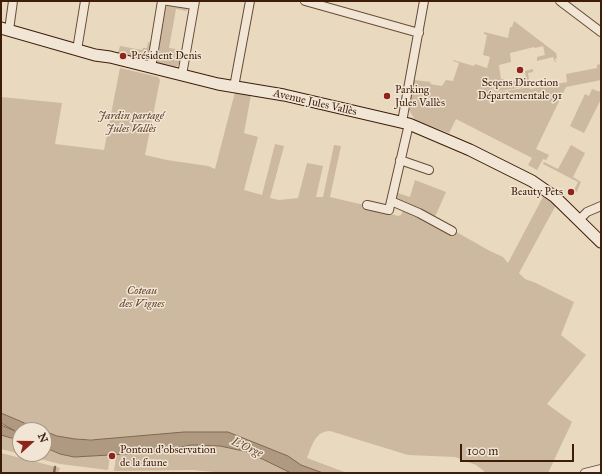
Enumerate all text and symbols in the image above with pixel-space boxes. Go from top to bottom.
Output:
place label: Président Denis [131,49,201,63]
marker: Président Denis [118,51,128,61]
marker: Seqens Direction Départementale 91 [515,65,525,75]
place label: Seqens Direction Départementale 91 [478,76,562,102]
place label: Parking Jules Vallès [395,83,445,109]
street label: Avenue Jules Vallès [272,87,358,119]
marker: Parking Jules Vallès [382,91,392,101]
park label: Jardin partagé Jules Vallès [98,109,164,135]
place label: Beauty Pets [511,185,563,199]
marker: Beauty Pets [566,187,576,197]
park label: Coteau des Vignes [120,284,164,310]
north arrow [12,422,52,462]
text: N [35,431,50,445]
water label: L'Orge [229,435,265,461]
scale bar [462,436,576,462]
place label: Ponton d'observation de la faune [120,443,216,469]
text: 100 m [467,444,498,458]
marker: Ponton d'observation de la faune [107,451,117,461]

